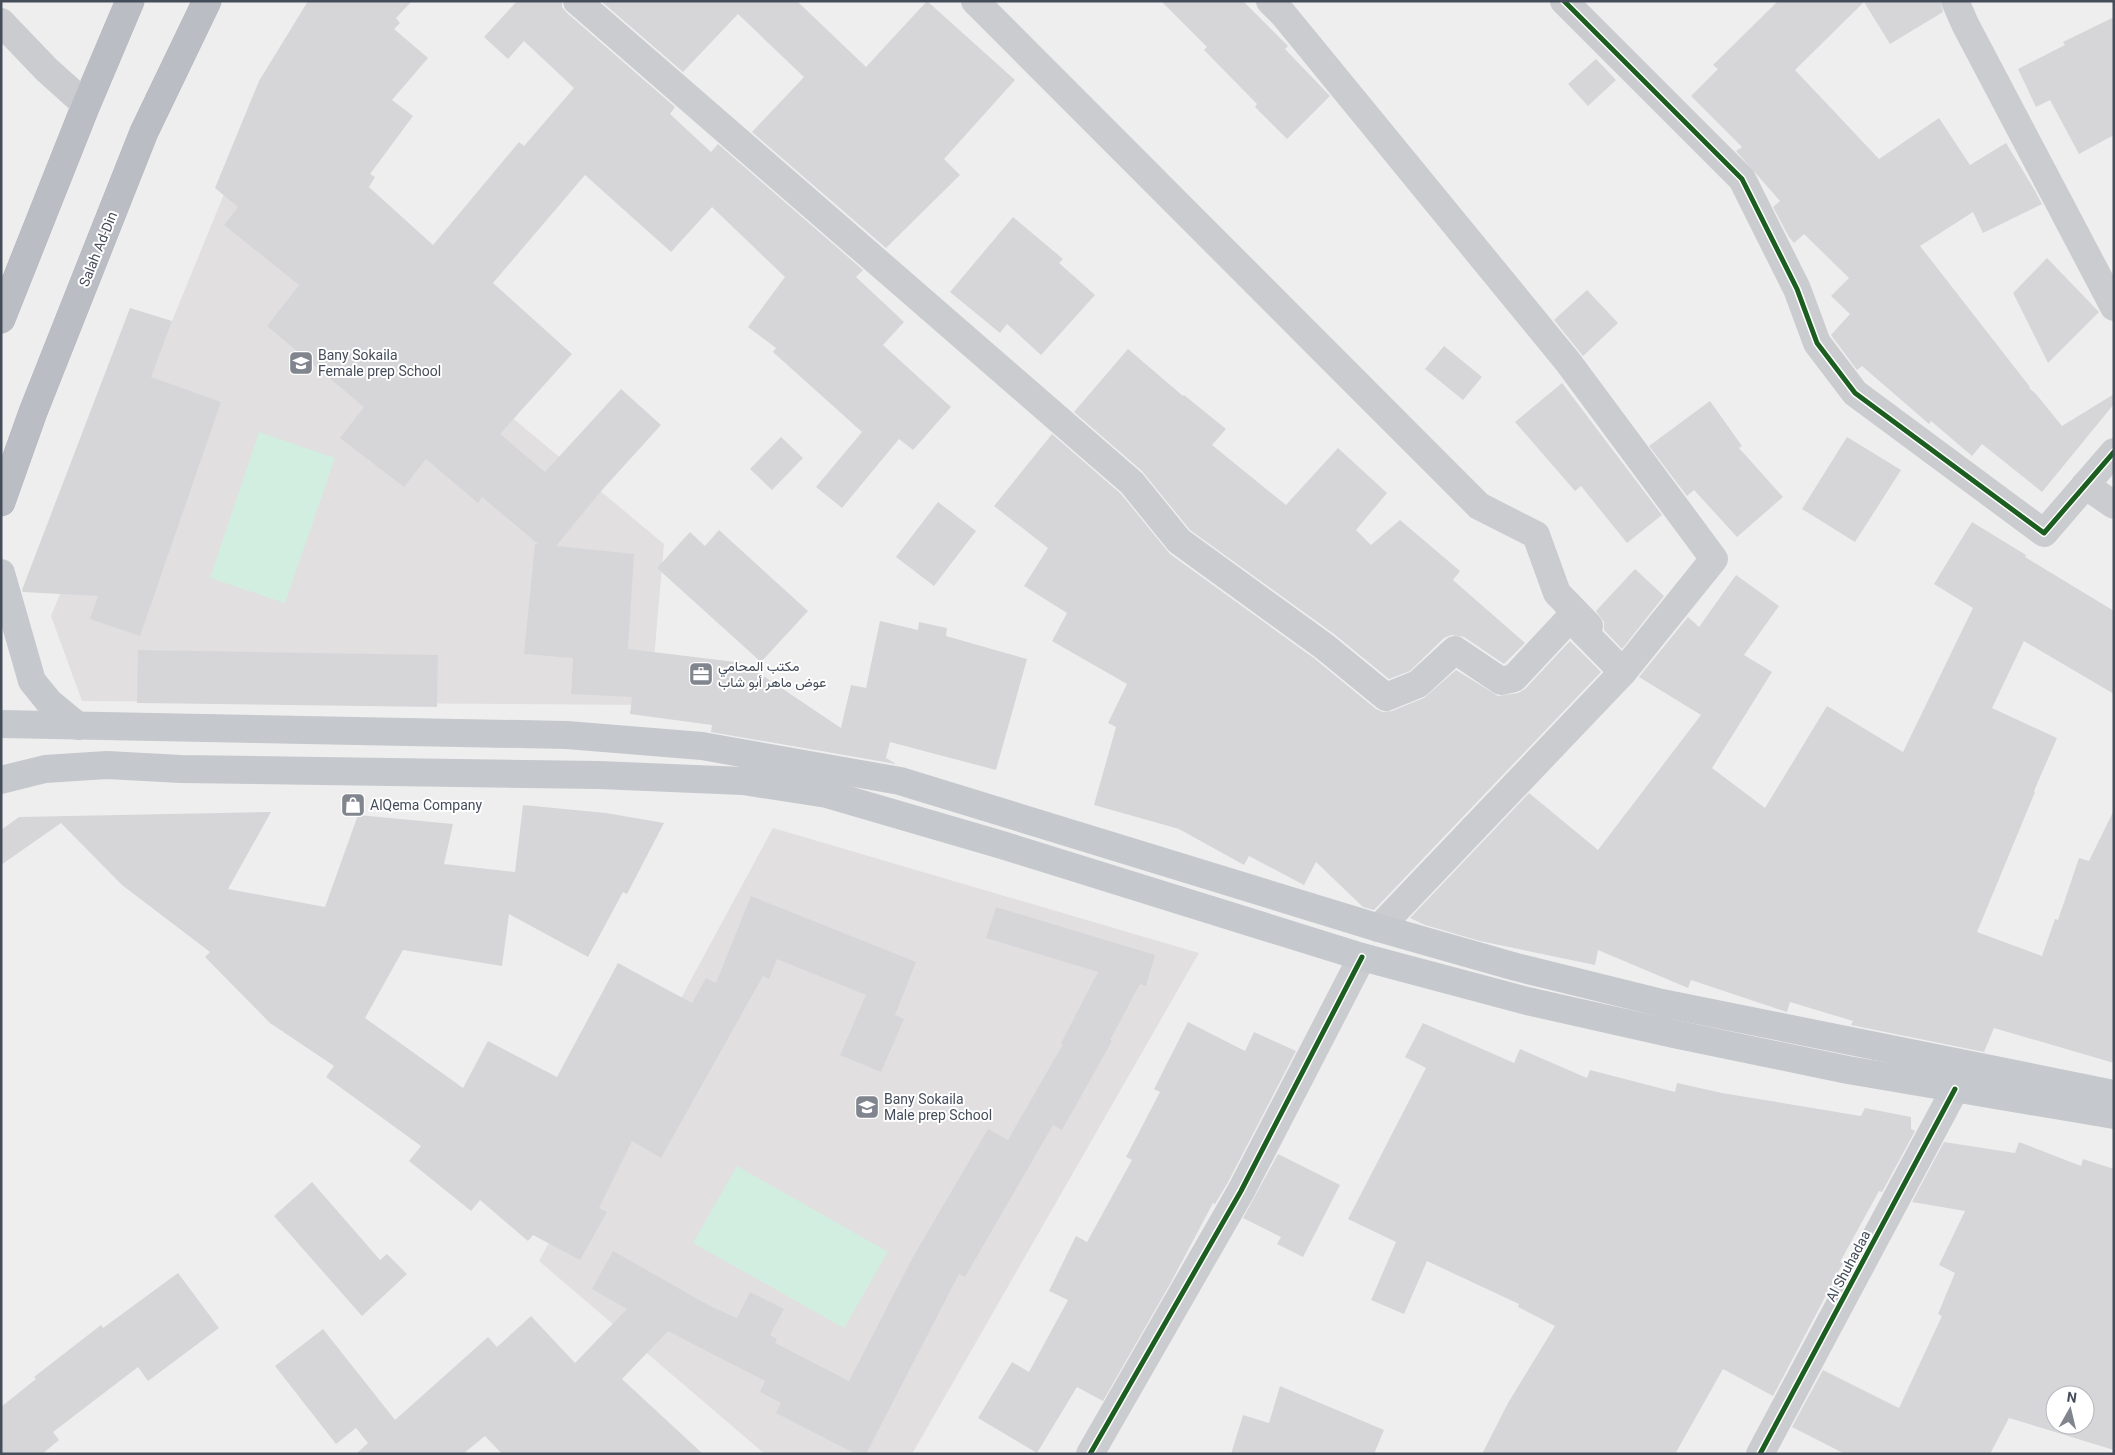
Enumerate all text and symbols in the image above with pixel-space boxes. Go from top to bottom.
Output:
street label: Salah Ad-Din [76,209,120,289]
place label: Bany Sokaila Female prep School [318,347,441,379]
school or university icon: Bany Sokaila Female prep School [288,350,314,376]
place label: مكتب المحامي عوض ماهر أبو شاب [718,658,826,691]
office icon: مكتب المحامي عوض ماهر أبو شاب [688,661,714,687]
shop icon: AlQema Company [340,792,366,818]
place label: AlQema Company [370,797,483,813]
place label: Bany Sokaila Male prep School [884,1091,992,1123]
school or university icon: Bany Sokaila Male prep School [854,1094,880,1120]
street label: Al Shuhadaa [1823,1228,1873,1304]
north arrow [2045,1385,2095,1435]
text: N [2066,1389,2078,1406]

